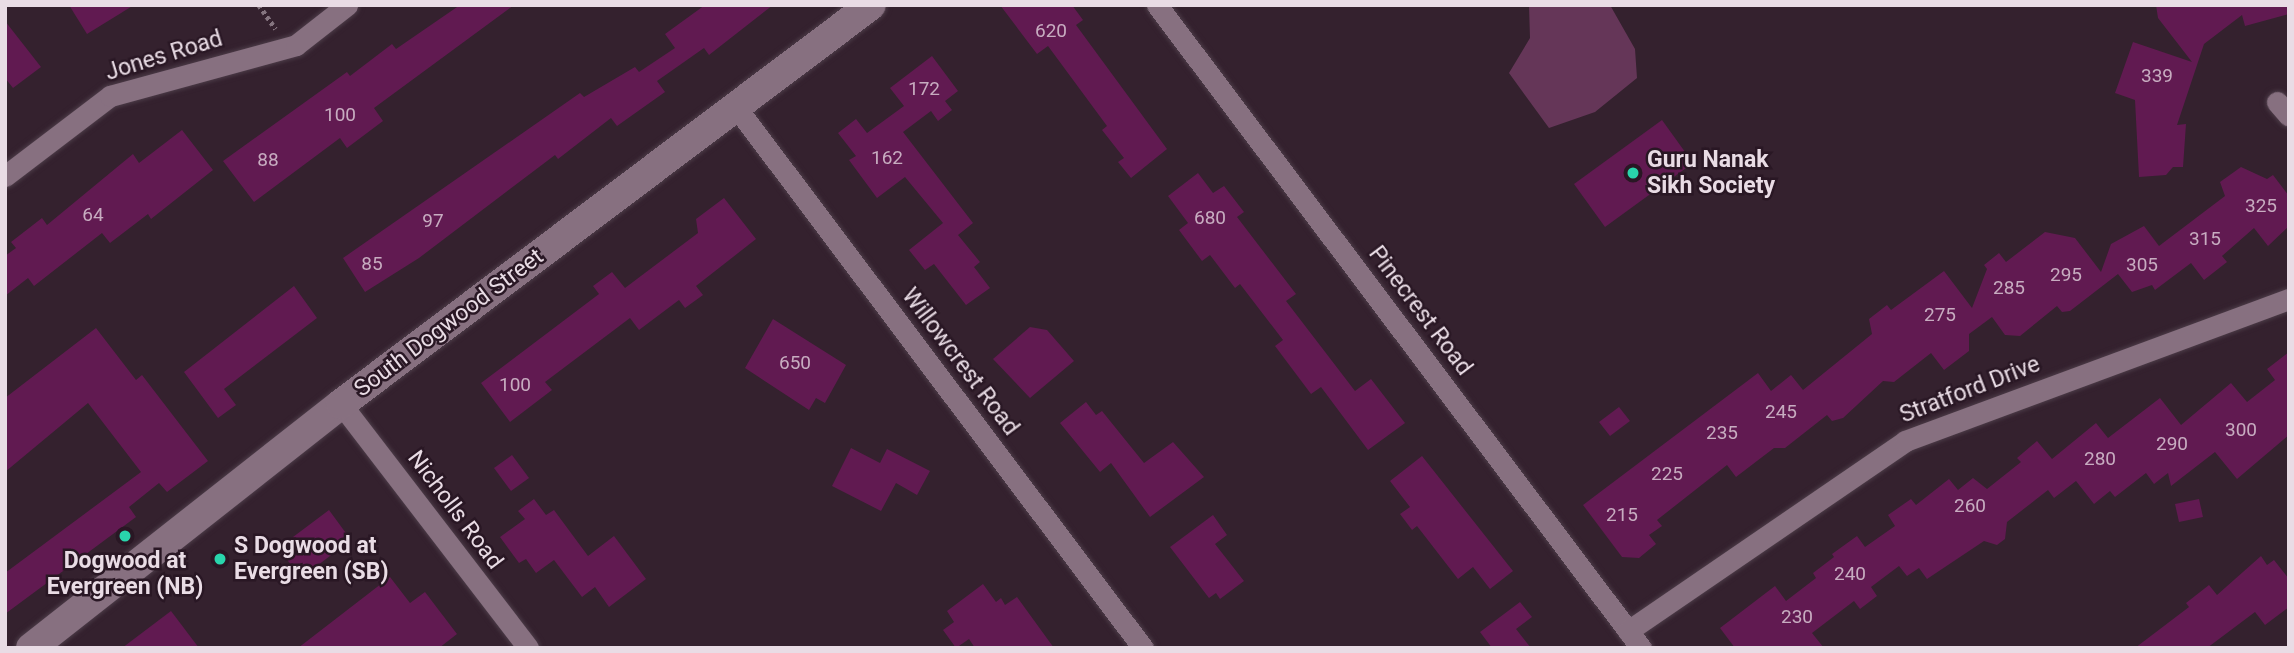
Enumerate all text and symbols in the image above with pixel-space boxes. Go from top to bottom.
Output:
house number: 620 [1035,20,1067,42]
street label: Jones Road [102,25,226,87]
house number: 339 [2141,65,2173,87]
house number: 172 [908,78,940,100]
house number: 100 [324,104,356,126]
place label: Guru Nanak Sikh Society [1647,146,1775,200]
house number: 162 [871,147,903,169]
house number: 88 [257,149,279,171]
marker: Guru Nanak Sikh Society [1625,165,1641,181]
house number: 325 [2245,195,2277,217]
house number: 64 [82,204,104,226]
house number: 680 [1194,207,1226,229]
house number: 97 [422,210,444,232]
house number: 315 [2189,228,2221,250]
street label: Pinecrest Road [1362,241,1478,381]
street label: South Dogwood Street [349,243,549,403]
house number: 85 [361,253,383,275]
house number: 305 [2126,254,2158,276]
house number: 295 [2050,264,2082,286]
house number: 285 [1993,277,2025,299]
street label: Willowcrest Road [896,283,1024,441]
house number: 275 [1924,304,1956,326]
street label: Stratford Drive [1896,351,2044,429]
house number: 650 [779,352,811,374]
house number: 100 [499,374,531,396]
house number: 245 [1765,401,1797,423]
house number: 300 [2225,419,2257,441]
house number: 235 [1706,422,1738,444]
house number: 290 [2156,433,2188,455]
street label: Nicholls Road [401,445,509,575]
house number: 280 [2084,448,2116,470]
house number: 225 [1651,463,1683,485]
house number: 260 [1954,495,1986,517]
house number: 215 [1606,504,1638,526]
marker: Dogwood at Evergreen (NB) [117,528,133,544]
place label: S Dogwood at Evergreen (SB) [234,532,389,586]
place label: Dogwood at Evergreen (NB) [47,547,203,601]
marker: S Dogwood at Evergreen (SB) [212,551,228,567]
house number: 240 [1834,563,1866,585]
house number: 230 [1781,606,1813,628]

